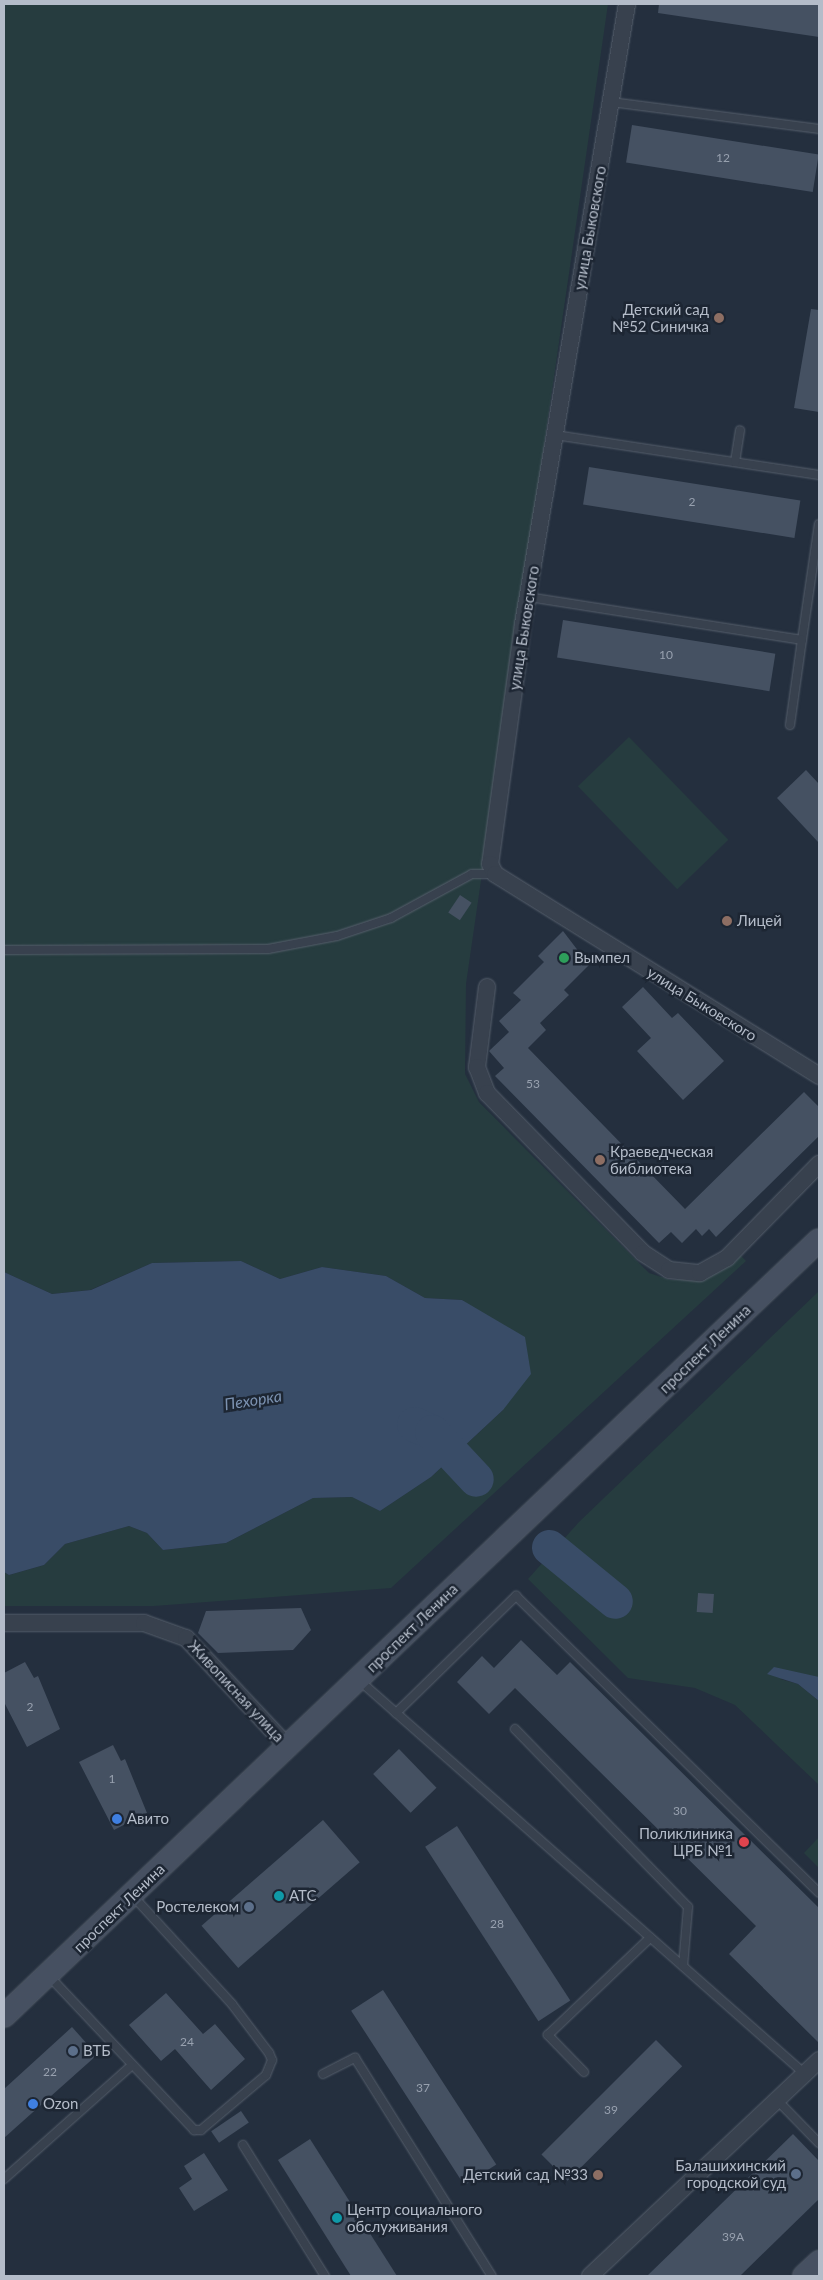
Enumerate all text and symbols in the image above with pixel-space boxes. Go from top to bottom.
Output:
house number: 12 [716,151,730,165]
street label: улица Быковского [570,165,610,291]
place label: Детский сад №52 Синичка [612,300,709,335]
marker: Детский сад №52 Синичка [713,312,725,324]
house number: 2 [689,495,695,509]
street label: улица Быковского [505,565,543,691]
house number: 10 [659,648,673,662]
place label: Лицей [737,912,782,930]
marker: Лицей [721,915,733,927]
place label: Вымпел [574,949,630,967]
marker: Вымпел [558,952,570,964]
street label: улица Быковского [644,963,760,1045]
house number: 53 [526,1077,540,1091]
place label: Краеведческая библиотека [610,1142,713,1177]
marker: Краеведческая библиотека [594,1154,606,1166]
street label: проспект Ленина [656,1301,754,1397]
water label: Пехорка [223,1386,283,1414]
street label: проспект Ленина [363,1580,461,1676]
street label: Живописная улица [184,1636,288,1746]
house number: 2 [27,1700,33,1714]
house number: 1 [109,1772,115,1786]
house number: 30 [673,1804,687,1818]
place label: Авито [127,1810,169,1828]
marker: Авито [111,1813,123,1825]
place label: Поликлиника ЦРБ №1 [639,1824,733,1859]
marker: Поликлиника ЦРБ №1 [737,1835,751,1849]
street label: проспект Ленина [70,1860,168,1956]
place label: АТС [289,1887,316,1905]
marker: АТС [273,1890,285,1902]
place label: Ростелеком [156,1898,239,1916]
marker: Ростелеком [243,1901,255,1913]
house number: 28 [490,1917,504,1931]
house number: 24 [180,2035,194,2049]
place label: ВТБ [83,2042,111,2060]
marker: ВТБ [67,2045,79,2057]
house number: 22 [43,2065,57,2079]
house number: 37 [416,2081,430,2095]
place label: Ozon [43,2095,78,2113]
marker: Ozon [27,2098,39,2110]
house number: 39 [604,2103,618,2117]
place label: Балашихинский городской суд [675,2156,786,2191]
place label: Детский сад №33 [463,2166,588,2184]
marker: Балашихинский городской суд [790,2168,802,2180]
marker: Детский сад №33 [592,2169,604,2181]
place label: Центр социального обслуживания [347,2200,482,2235]
marker: Центр социального обслуживания [331,2212,343,2224]
house number: 39А [722,2230,744,2244]

